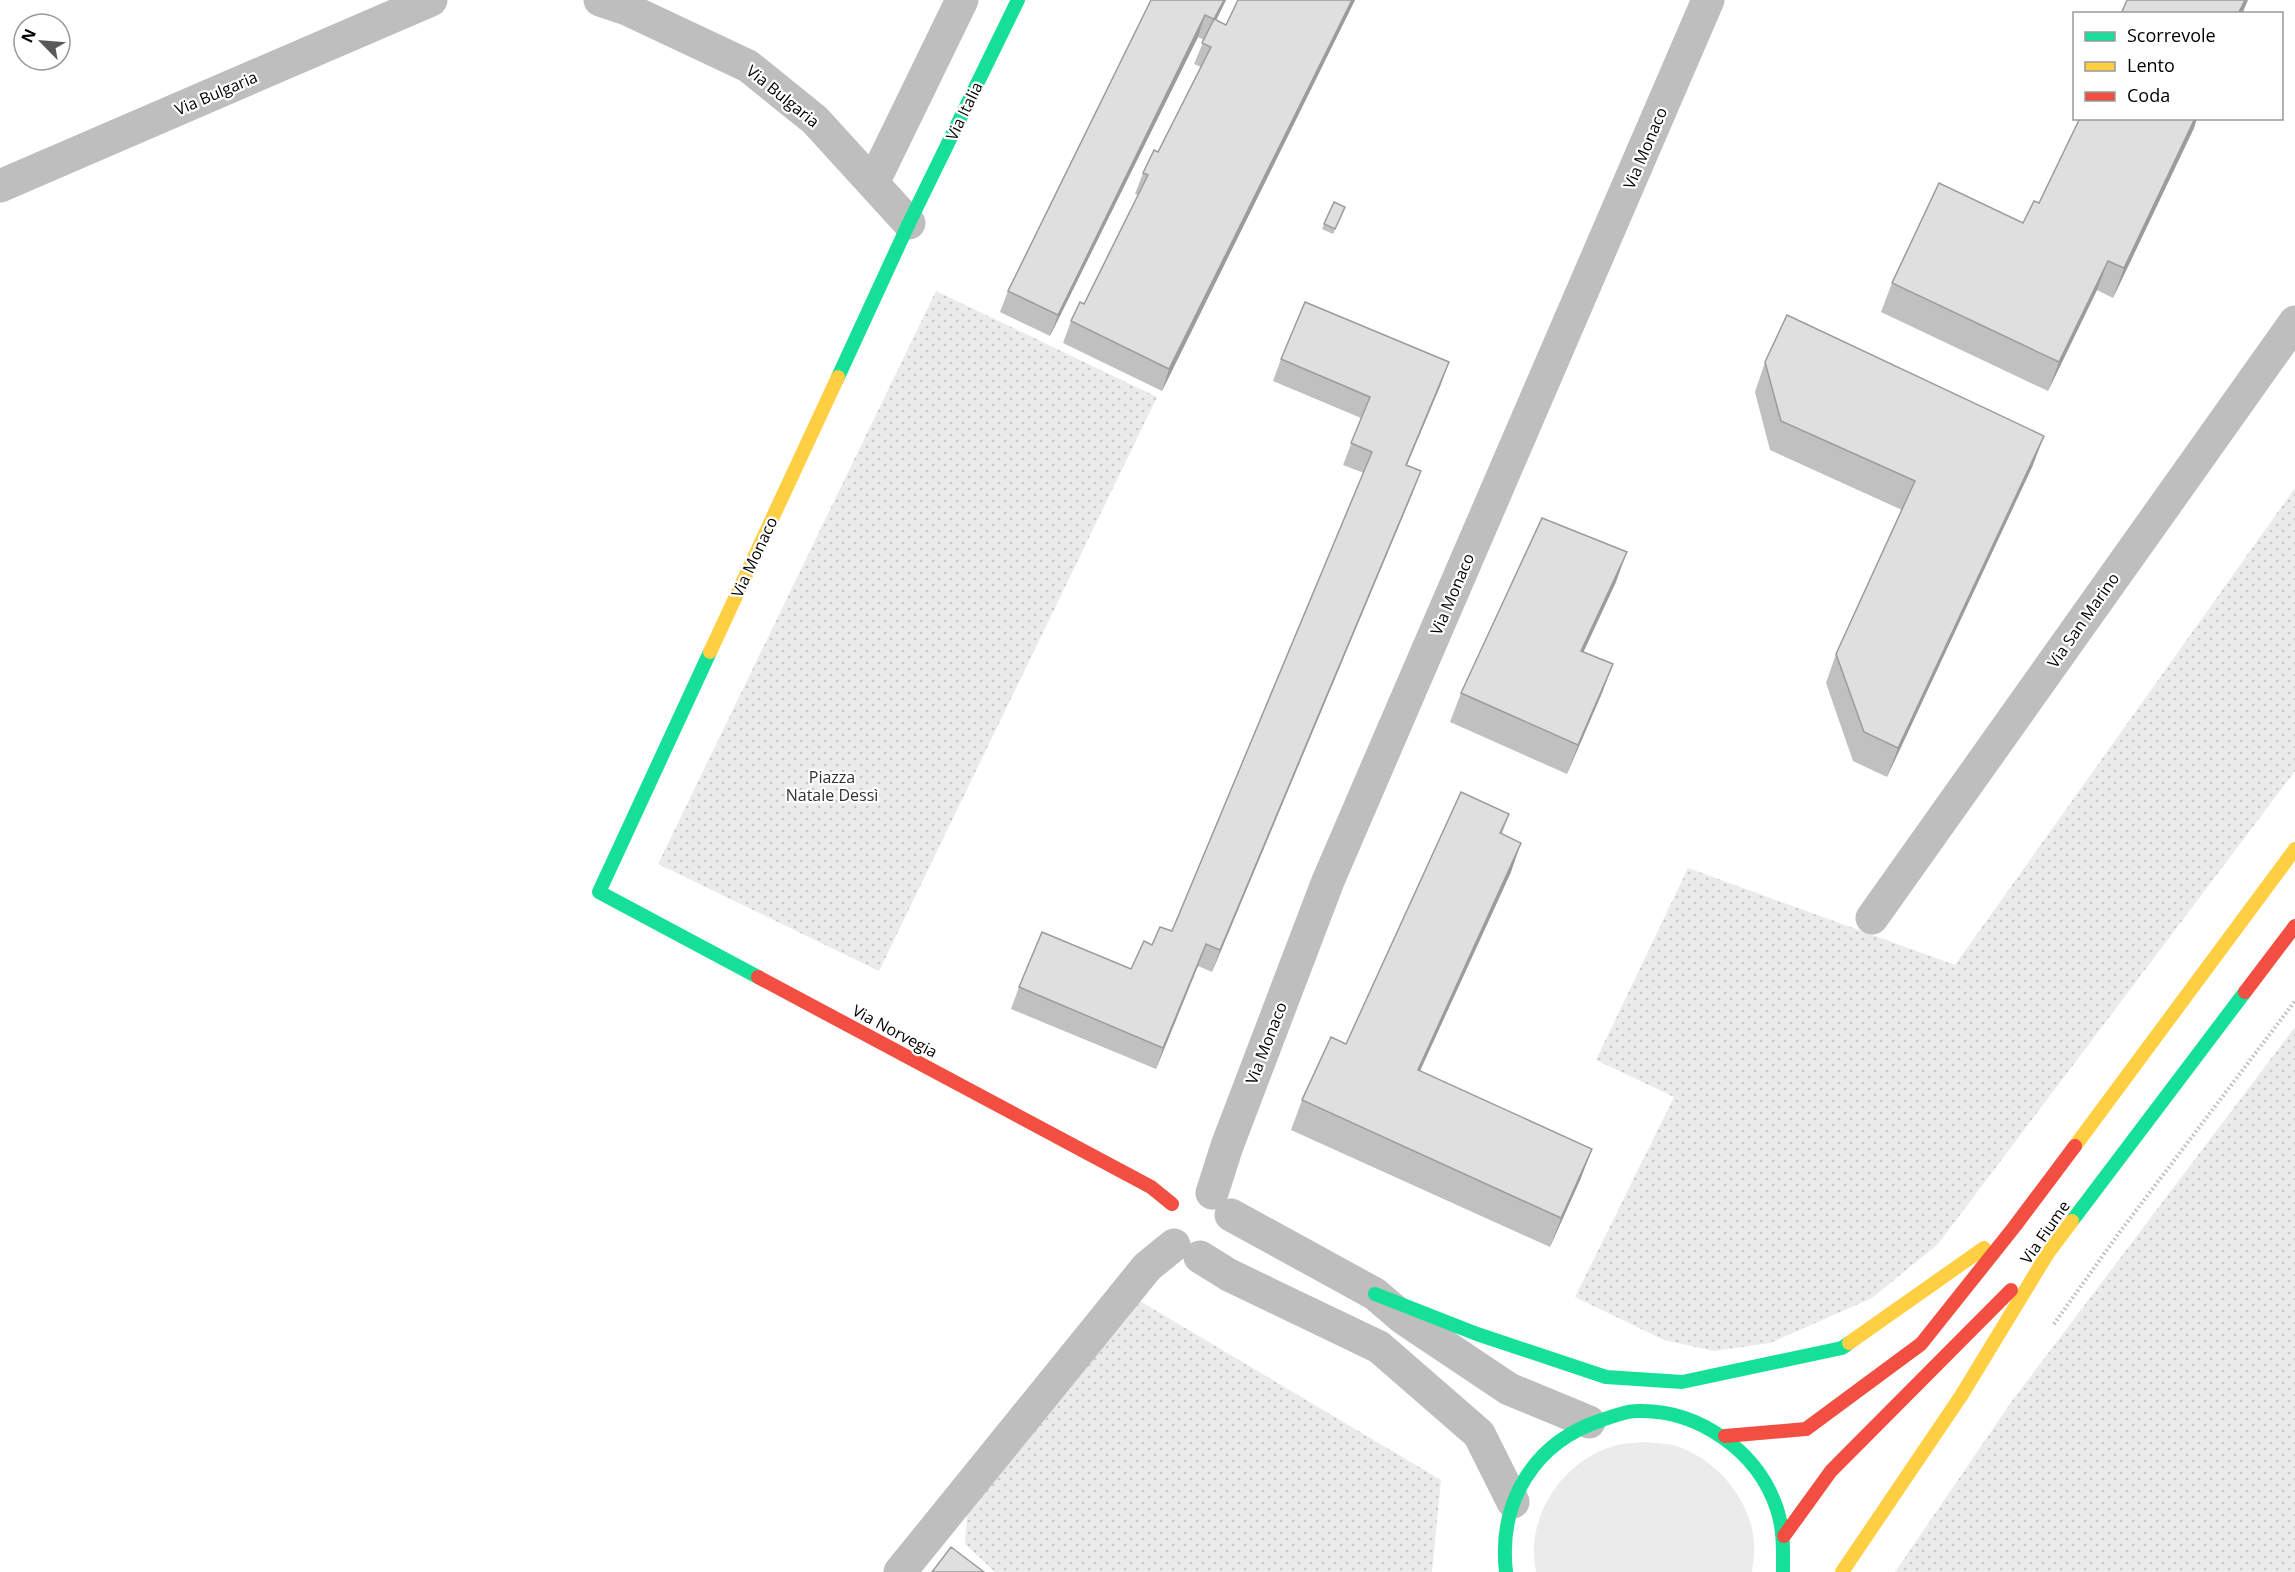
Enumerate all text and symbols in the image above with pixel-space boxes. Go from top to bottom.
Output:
north arrow [12,12,72,72]
legend [2073,12,2283,120]
text: Scorrevole [2127,23,2216,47]
text: N [16,25,41,46]
text: Lento [2127,53,2175,77]
street label: Via Bulgaria [742,60,824,132]
street label: Via Bulgaria [171,66,261,120]
street label: Via Italia [940,78,988,144]
text: Coda [2127,83,2170,107]
street label: Via Monaco [1618,104,1672,192]
street label: Via Monaco [726,513,782,601]
street label: Via Monaco [1425,550,1479,638]
street label: Via San Marino [2042,568,2124,672]
park label: Piazza Natale Dessì [786,766,878,806]
street label: Via Norvegia [849,999,941,1063]
street label: Via Monaco [1240,999,1292,1087]
street label: Via Fiume [2015,1196,2075,1268]

